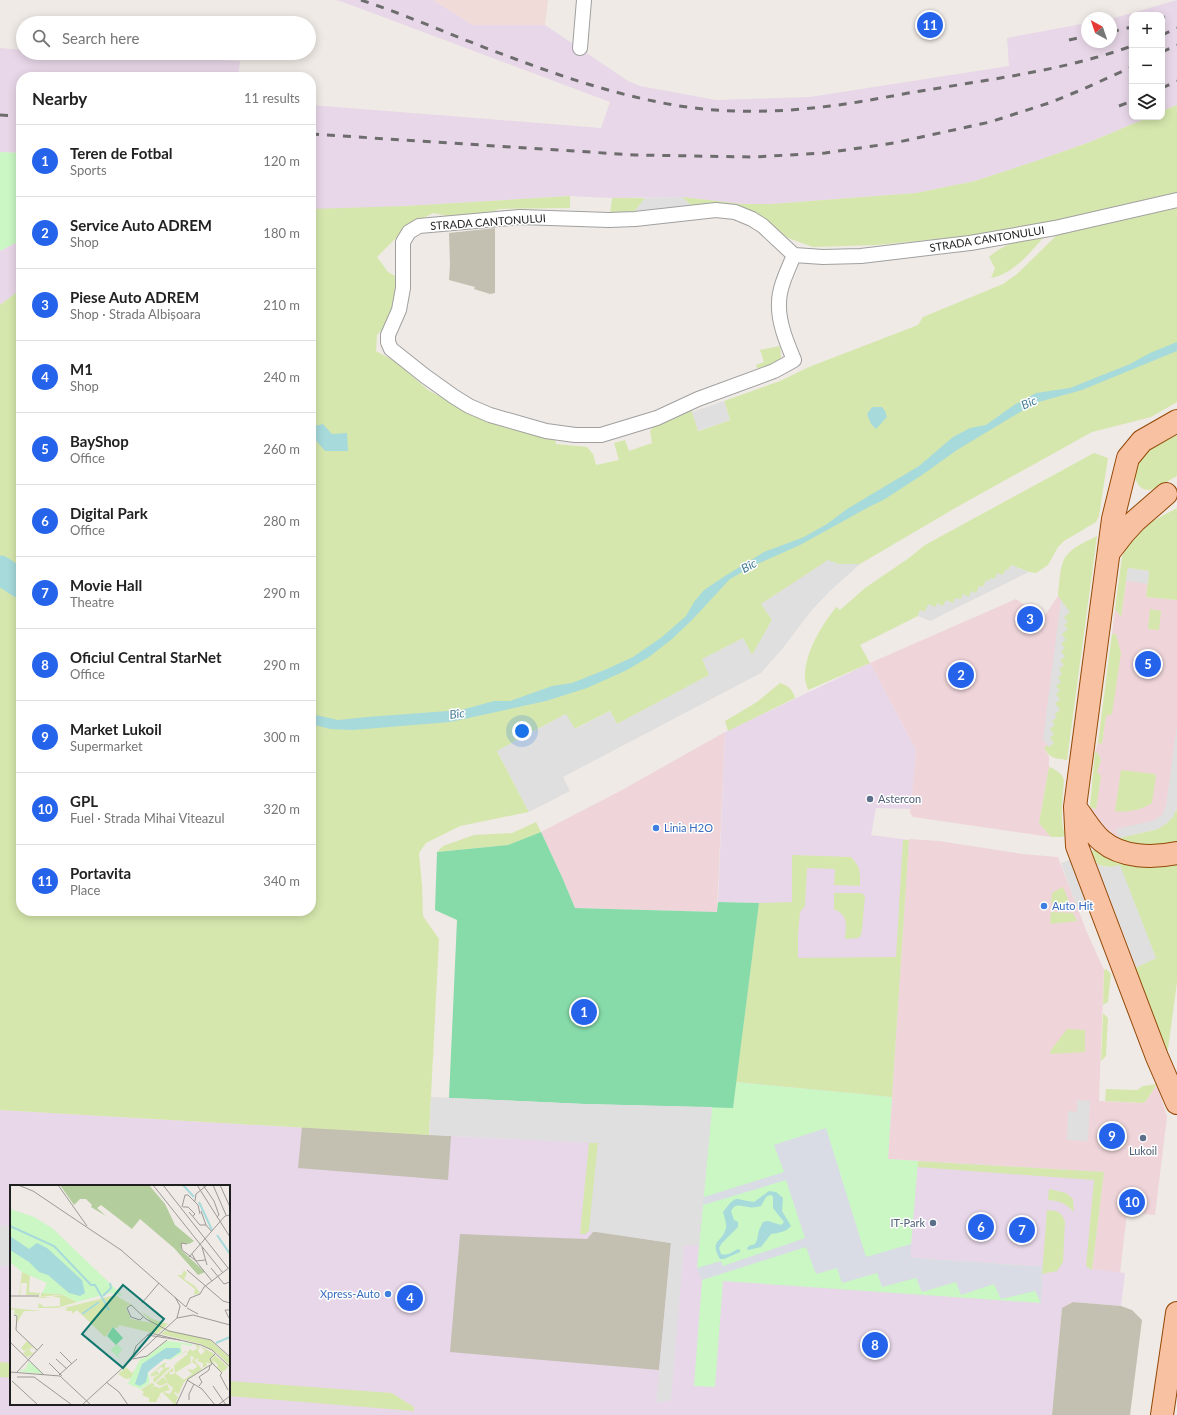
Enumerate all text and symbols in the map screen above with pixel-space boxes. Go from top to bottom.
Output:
pin: 11 [917,10,943,40]
north arrow [1081,12,1117,48]
map controls [1129,12,1165,120]
button: + [1129,12,1165,48]
search box [16,16,316,60]
icon: search [30,27,52,49]
text: Search here [62,29,139,47]
button: − [1129,48,1165,84]
button: layers [1129,84,1165,120]
text: Nearby [32,88,87,109]
text: 11 results [244,90,300,106]
text: Teren de Fotbal [70,144,173,162]
text: 1 [41,153,49,169]
text: 120 m [263,153,300,169]
text: Sports [70,162,107,178]
street label: STRADA CANTONULUI [430,211,546,232]
text: Service Auto ADREM [70,216,212,234]
street label: STRADA CANTONULUI [929,223,1045,254]
text: 2 [41,225,49,241]
text: 180 m [263,225,300,241]
text: Shop [70,234,99,250]
text: Piese Auto ADREM [70,288,199,306]
text: 3 [41,297,49,313]
text: 210 m [263,297,300,313]
text: Shop · Strada Albișoara [70,306,201,322]
text: M1 [70,360,93,378]
text: 4 [41,369,49,385]
text: 240 m [263,369,300,385]
text: Shop [70,378,99,394]
water label: Bîc [1019,392,1039,413]
text: BayShop [70,432,129,450]
text: 5 [41,441,49,457]
text: 260 m [263,441,300,457]
text: Office [70,450,105,466]
text: Digital Park [70,504,148,522]
text: 6 [41,513,49,529]
text: 280 m [263,513,300,529]
text: Office [70,522,105,538]
water label: Bîc [738,555,760,576]
text: Movie Hall [70,576,142,594]
text: 7 [41,585,49,601]
text: 290 m [263,585,300,601]
text: Theatre [70,594,114,610]
pin: 3 [1017,604,1043,634]
text: Oficiul Central StarNet [70,648,222,666]
pin: 5 [1135,649,1161,679]
text: 8 [41,657,49,673]
text: 290 m [263,657,300,673]
pin: 2 [948,660,974,690]
text: Office [70,666,105,682]
water label: Bîc [448,705,466,722]
text: Market Lukoil [70,720,162,738]
your location [512,721,532,741]
text: 9 [41,729,49,745]
text: 300 m [263,729,300,745]
text: Supermarket [70,738,143,754]
text: GPL [70,792,98,810]
place label: Astercon [878,792,921,805]
marker: Astercon [865,794,875,804]
text: 10 [37,801,53,817]
text: 320 m [263,801,300,817]
text: Fuel · Strada Mihai Viteazul [70,810,225,826]
place label: Linia H2O [664,821,713,834]
marker: Linia H2O [651,823,661,833]
text: Portavita [70,864,131,882]
text: 11 [37,873,53,889]
text: 340 m [263,873,300,889]
text: Place [70,882,100,898]
place label: Auto Hit [1052,899,1093,912]
marker: Auto Hit [1039,901,1049,911]
pin: 1 [571,997,597,1027]
pin: 9 [1099,1121,1125,1151]
marker: Lukoil [1138,1133,1148,1143]
place label: Lukoil [1129,1144,1157,1157]
inset map [10,1185,230,1405]
pin: 10 [1119,1187,1145,1217]
pin: 6 [968,1212,994,1242]
pin: 7 [1009,1215,1035,1245]
place label: IT-Park [891,1216,925,1229]
marker: IT-Park [928,1218,938,1228]
pin: 4 [397,1283,423,1313]
place label: Xpress-Auto [320,1287,380,1300]
marker: Xpress-Auto [383,1289,393,1299]
pin: 8 [862,1330,888,1360]

